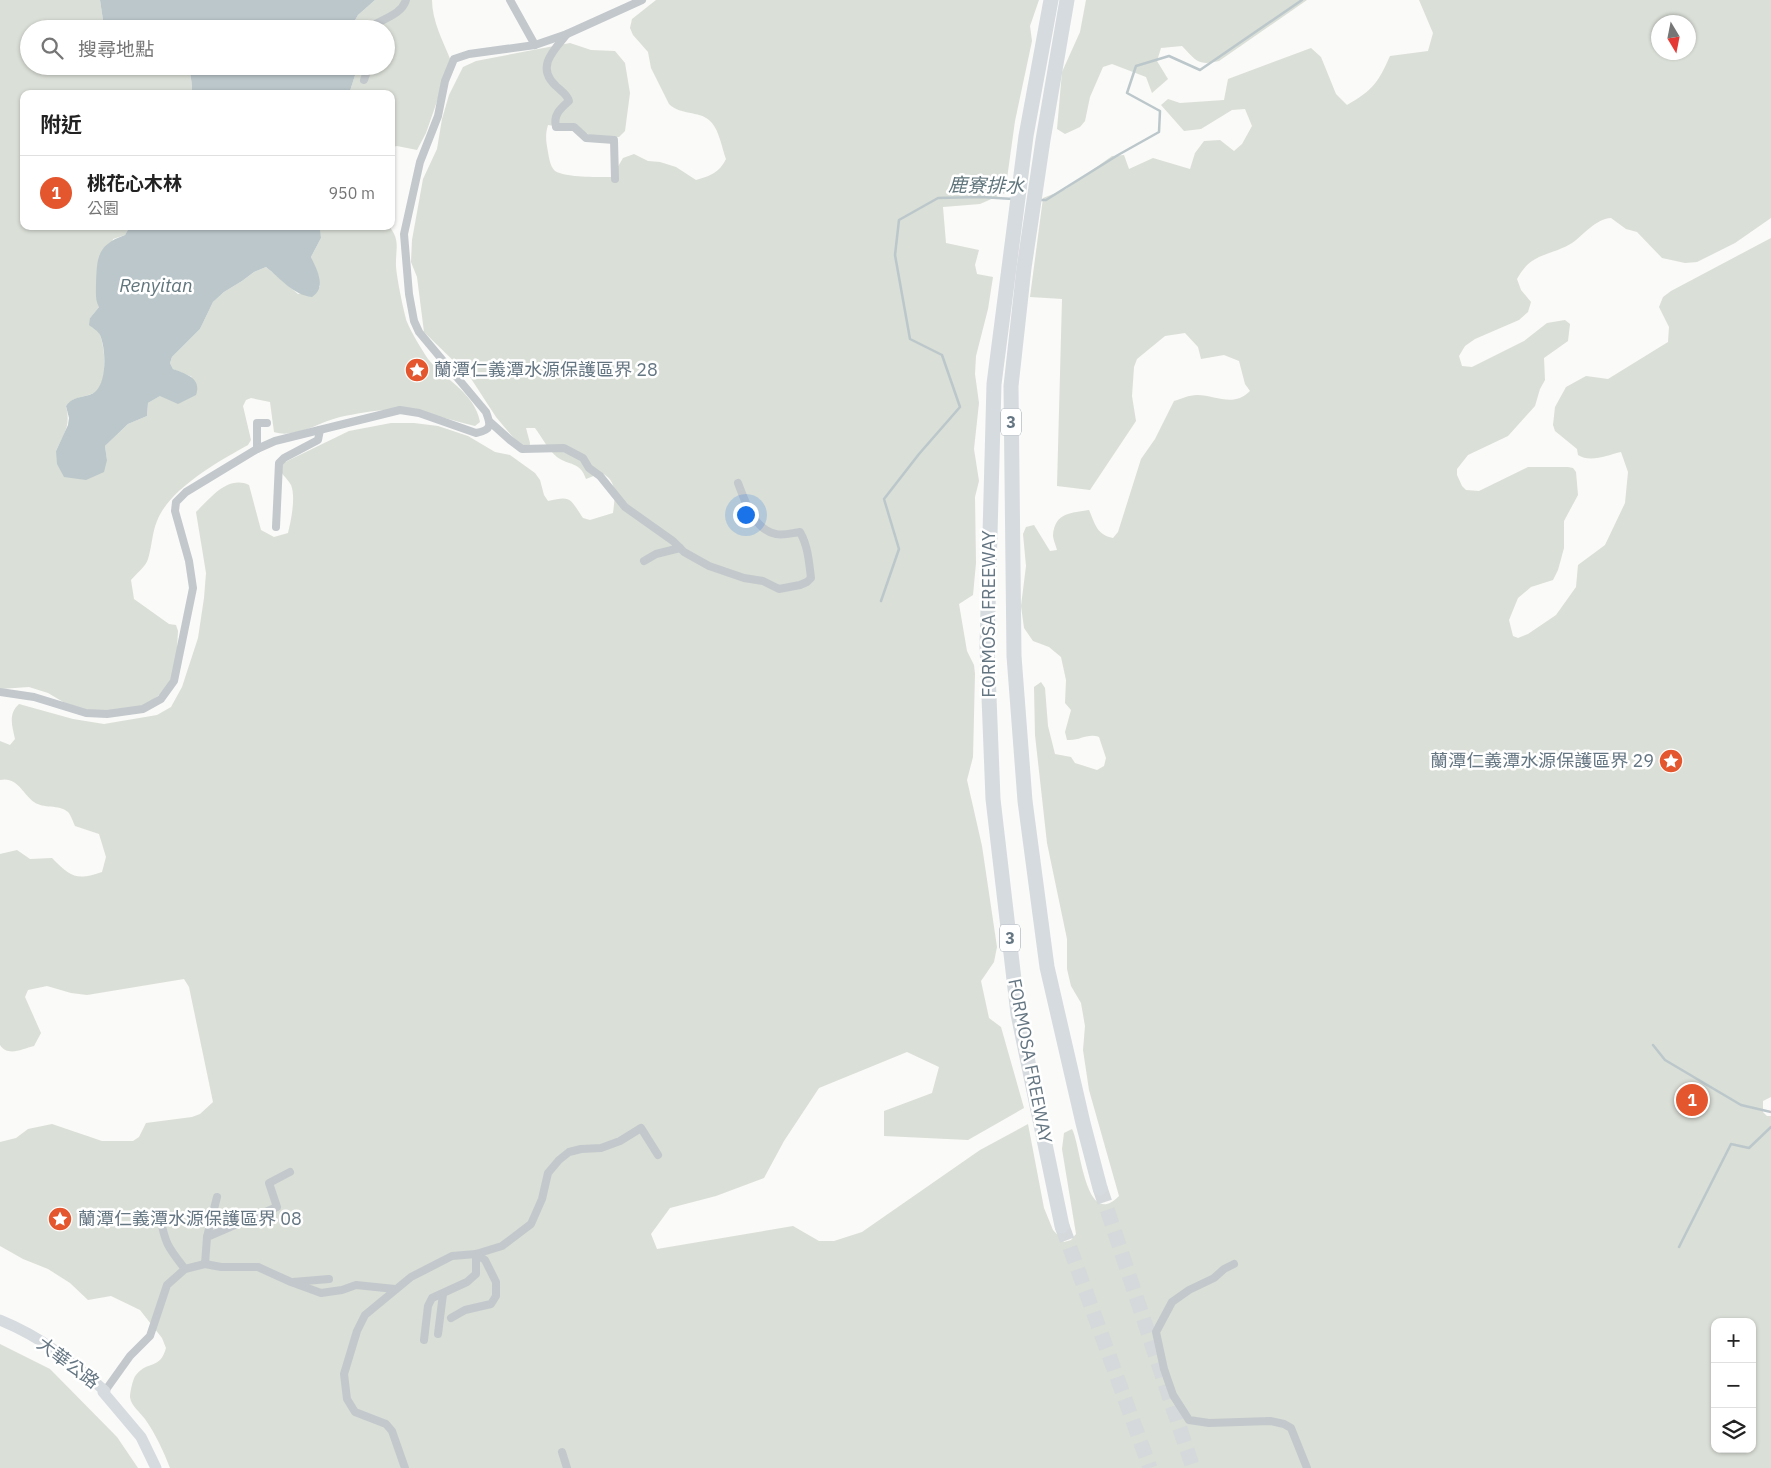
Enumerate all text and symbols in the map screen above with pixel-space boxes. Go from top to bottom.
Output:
north arrow [1651,15,1696,60]
search box [20,20,395,75]
icon: search [38,34,66,62]
text: 搜尋地點 [78,37,154,61]
text: 附近 [40,110,82,138]
text: 桃花心木林 [87,171,182,195]
water label: 鹿寮排水 [948,172,1025,198]
text: 1 [51,183,61,203]
text: 950 m [328,183,375,203]
text: 公園 [87,198,119,218]
water label: Renyitan [119,273,193,297]
place icon: 蘭潭仁義潭水源保護區界 28 [404,357,430,383]
place label: 蘭潭仁義潭水源保護區界 28 [434,358,658,381]
road number: 3 [1001,408,1021,436]
your location [733,502,759,528]
street label: FORMOSA FREEWAY [977,530,1000,698]
place icon: 蘭潭仁義潭水源保護區界 29 [1658,748,1684,774]
place label: 蘭潭仁義潭水源保護區界 29 [1430,749,1654,772]
road number: 3 [1000,924,1020,951]
street label: FORMOSA FREEWAY [1003,977,1058,1146]
pin: 1 [1676,1081,1708,1119]
place icon: 蘭潭仁義潭水源保護區界 08 [47,1206,73,1232]
place label: 蘭潭仁義潭水源保護區界 08 [78,1207,302,1230]
map controls [1711,1318,1756,1453]
button: + [1711,1318,1756,1363]
street label: 大華公路 [33,1332,104,1393]
button: − [1711,1363,1756,1408]
button: layers [1711,1408,1756,1453]

